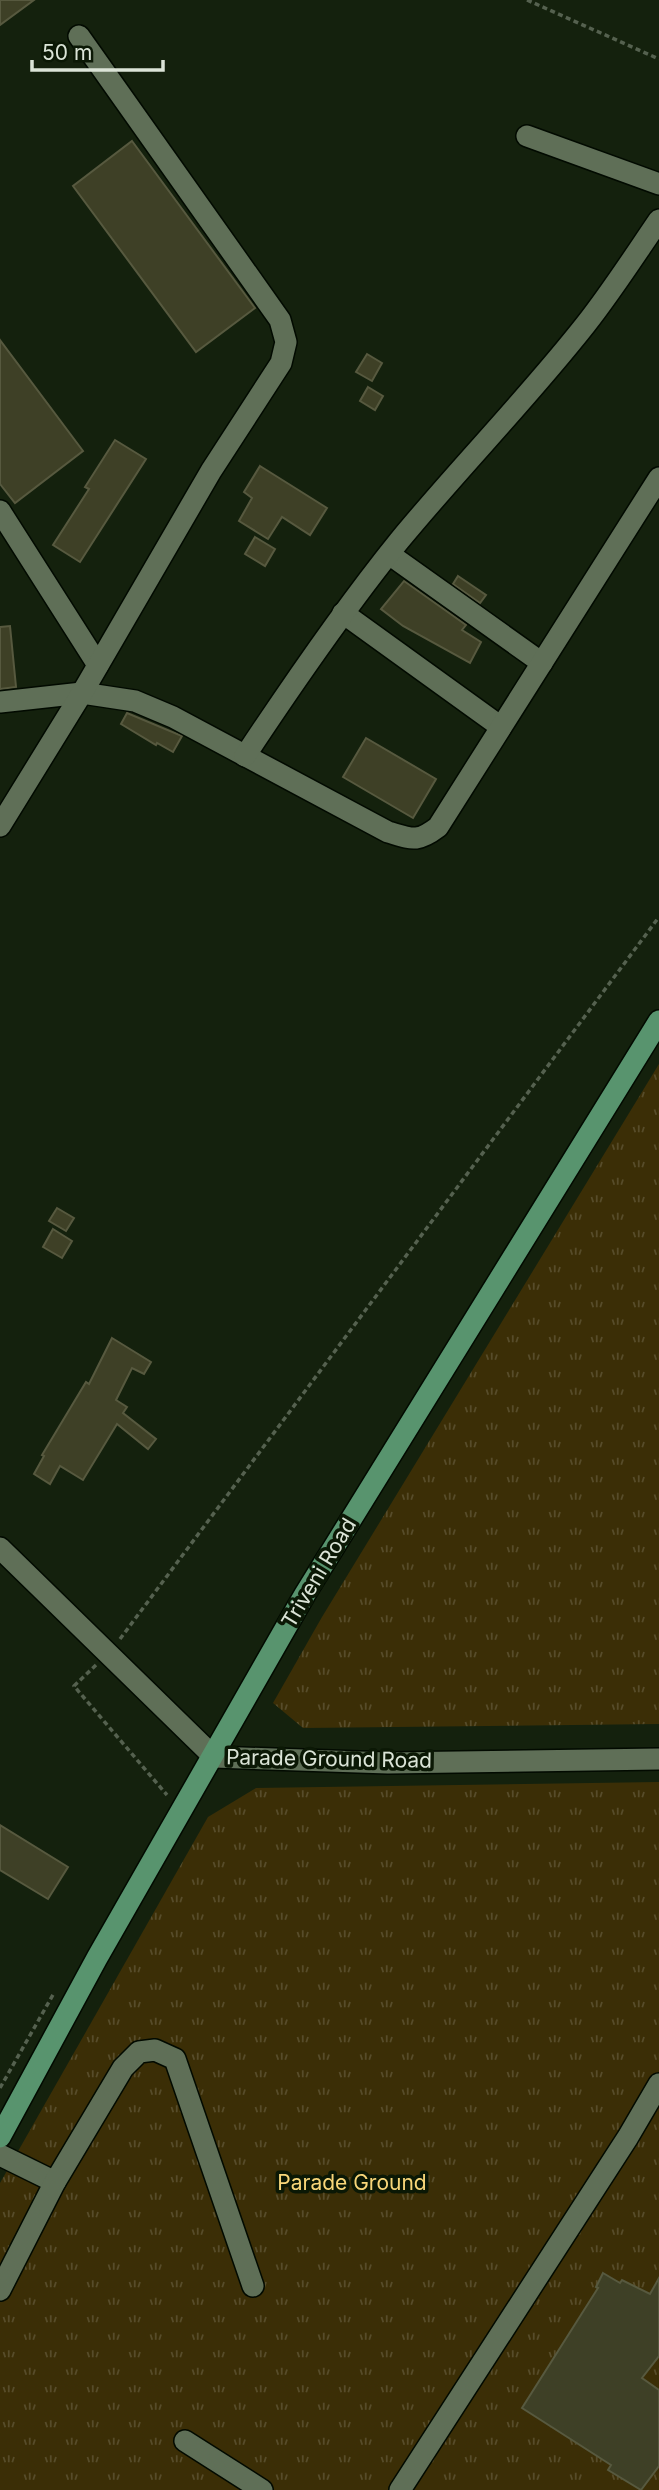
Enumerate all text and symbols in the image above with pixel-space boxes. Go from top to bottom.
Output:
scale bar [32,28,163,72]
text: 50 m [42,40,92,65]
street label: Triveni Road [276,1513,361,1632]
street label: Parade Ground Road [226,1744,432,1773]
park label: Parade Ground [277,2170,427,2195]

